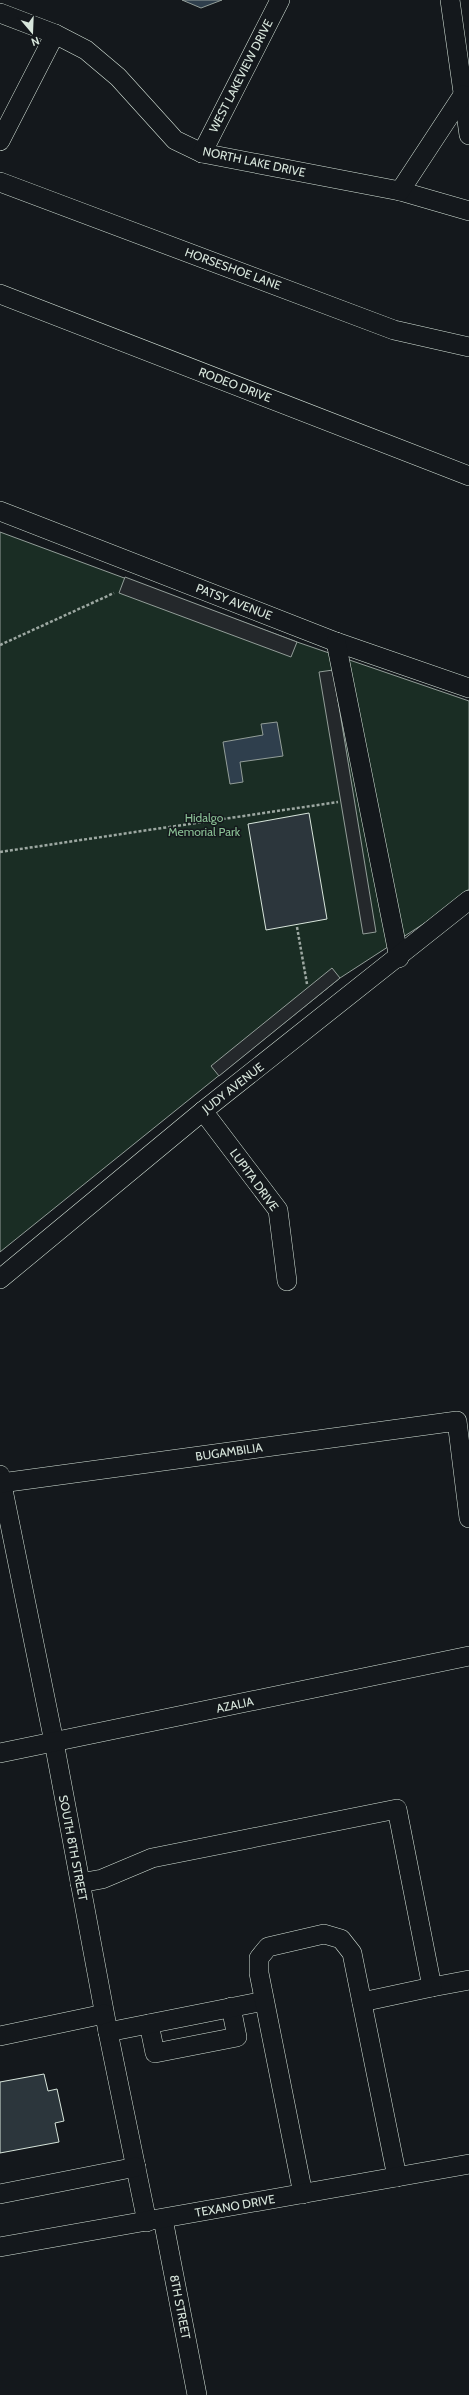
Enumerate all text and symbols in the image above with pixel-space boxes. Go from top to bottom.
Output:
north arrow [12,12,52,52]
street label: WEST LAKEVIEW DRIVE [205,16,276,135]
text: N [29,34,41,49]
street label: NORTH LAKE DRIVE [201,143,307,180]
street label: HORSESHOE LANE [183,244,284,293]
street label: RODEO DRIVE [197,364,274,405]
street label: PATSY AVENUE [194,580,275,623]
park label: Hidalgo Memorial Park [168,810,241,839]
street label: JUDY AVENUE [198,1059,267,1117]
street label: LUPITA DRIVE [227,1146,282,1214]
street label: BUGAMBILIA [194,1439,264,1464]
street label: AZALIA [215,1693,256,1716]
street label: SOUTH 8TH STREET [56,1794,91,1903]
street label: TEXANO DRIVE [194,2191,276,2220]
street label: 8TH STREET [167,2274,194,2341]

